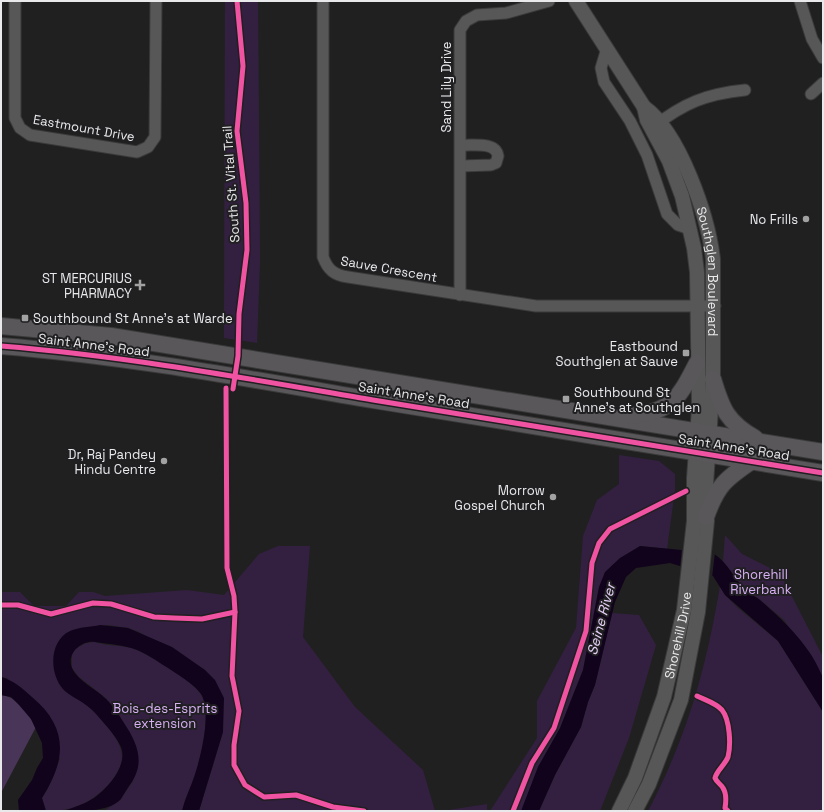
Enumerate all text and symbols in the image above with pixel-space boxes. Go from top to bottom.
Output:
street label: Sand Lily Drive [438,41,455,133]
street label: Eastmount Drive [32,111,136,145]
street label: South St. Vital Trail [218,125,244,243]
street label: Southglen Boulevard [693,204,722,336]
place label: No Frills [750,211,798,228]
marker: No Frills [801,214,811,224]
street label: Sauve Crescent [339,252,439,286]
place label: ST MERCURIUS PHARMACY [42,270,132,302]
marker: ST MERCURIUS PHARMACY [135,280,145,290]
place label: Southbound St Anne's at Warde [33,310,233,327]
marker: Southbound St Anne's at Warde [20,313,30,323]
street label: Saint Anne's Road [37,330,151,360]
place label: Eastbound Southglen at Sauve [556,338,678,370]
marker: Eastbound Southglen at Sauve [681,348,691,358]
street label: Saint Anne's Road [357,378,471,412]
place label: Southbound St Anne's at Southglen [574,384,700,416]
marker: Southbound St Anne's at Southglen [561,394,571,404]
street label: Saint Anne's Road [677,430,791,464]
place label: Dr, Raj Pandey Hindu Centre [68,446,156,478]
marker: Dr, Raj Pandey Hindu Centre [159,456,169,466]
place label: Morrow Gospel Church [454,482,545,514]
marker: Morrow Gospel Church [548,492,558,502]
park label: Shorehill Riverbank [730,566,792,598]
water label: Seine River [583,579,620,657]
street label: Shorehill Drive [660,591,694,680]
park label: Bois-des-Esprits extension [113,700,218,732]

